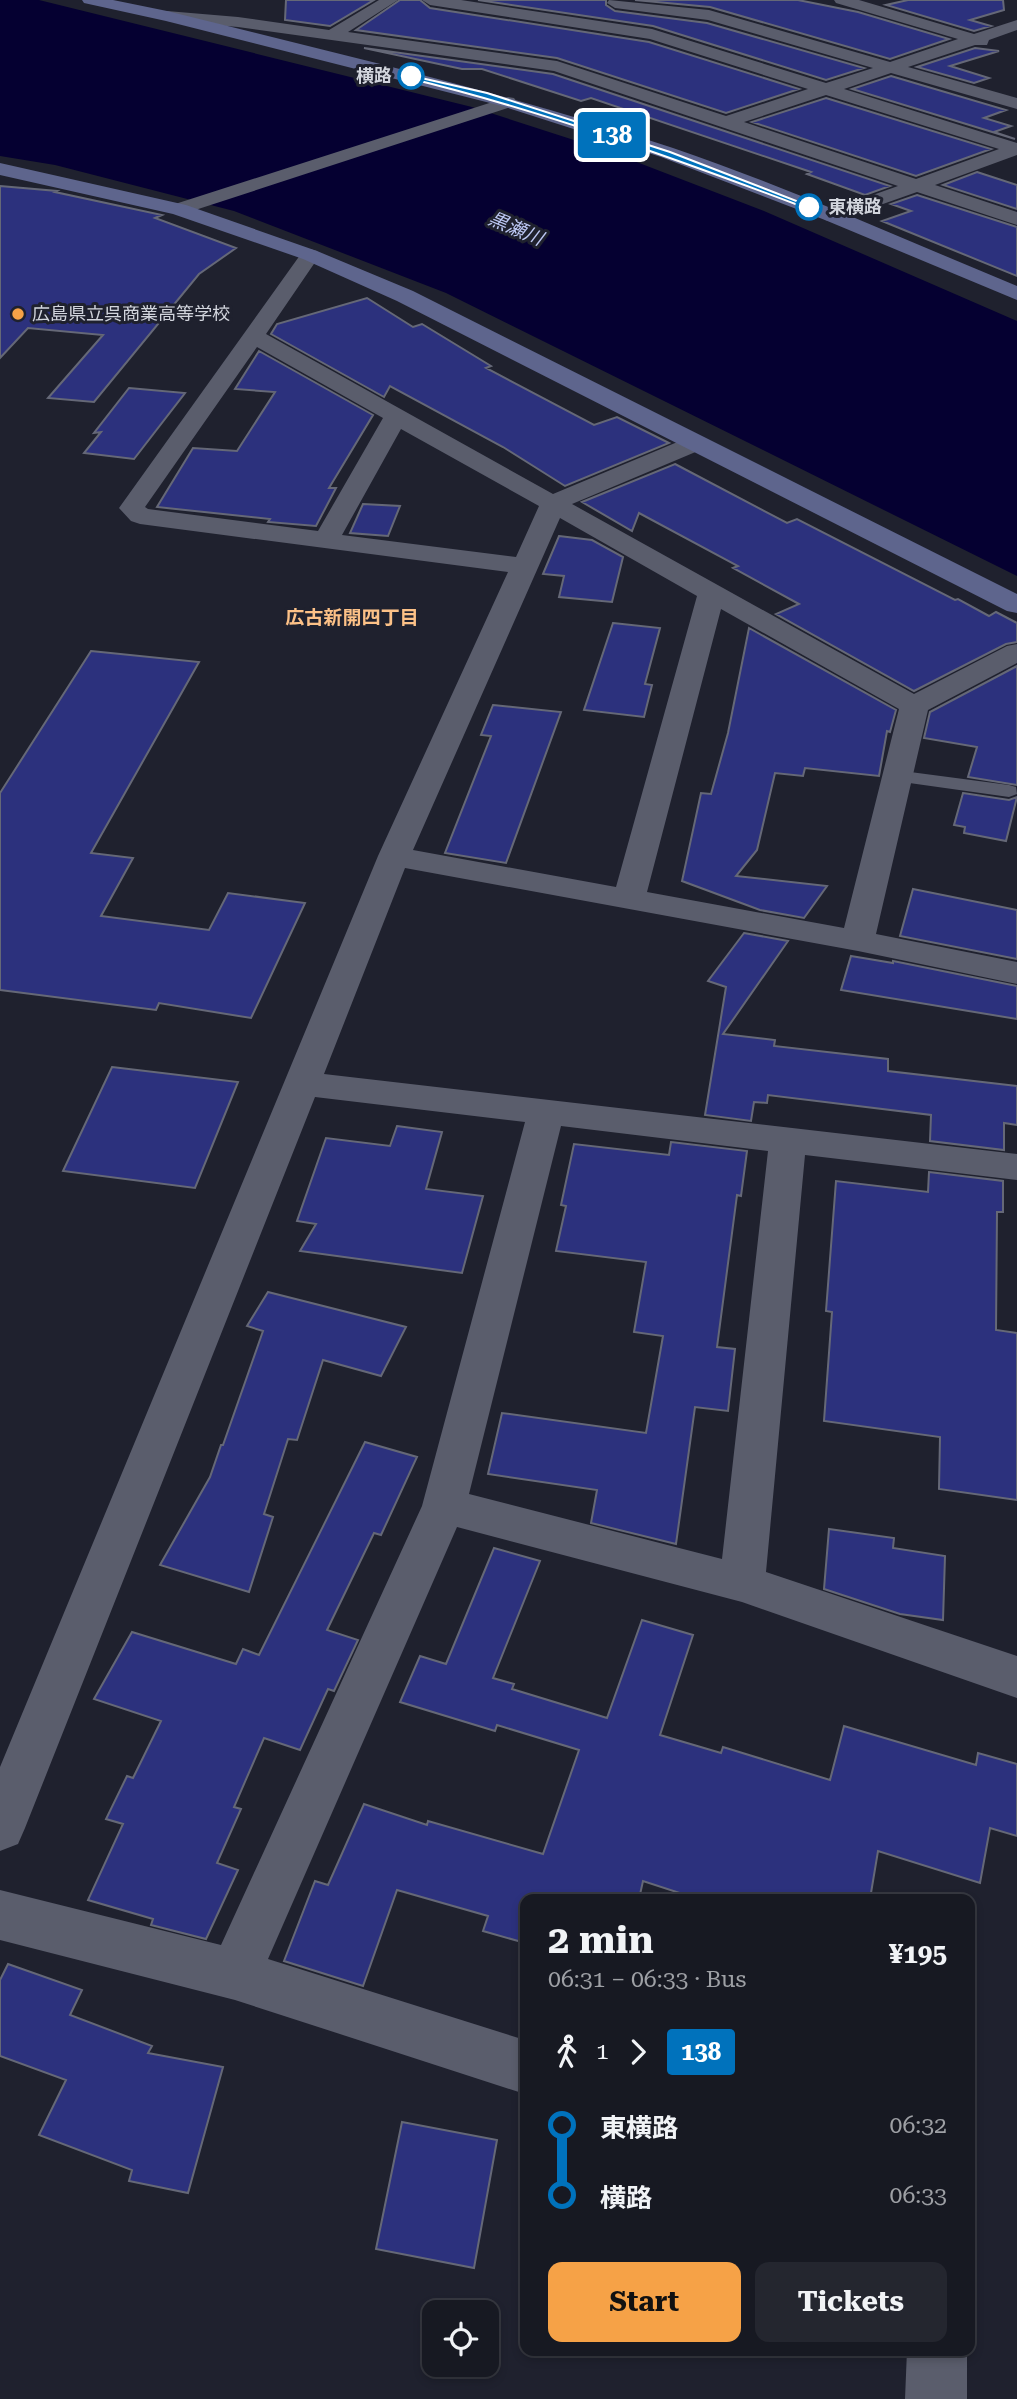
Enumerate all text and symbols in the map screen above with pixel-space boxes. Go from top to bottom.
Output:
marker: 横路 [398,63,424,89]
place label: 横路 [356,65,392,86]
line badge: 138 [572,112,652,158]
text: 138 [592,121,632,149]
marker: 東横路 [796,194,822,220]
place label: 東横路 [828,196,882,217]
water label: 黒瀬川 [485,207,548,251]
place label: 広島県立呉商業高等学校 [32,303,230,324]
marker: 広島県立呉商業高等学校 [10,306,26,322]
district label: 広古新開四丁目 [285,606,419,629]
text: 2 min [548,1918,654,1962]
text: ¥195 [889,1939,947,1969]
text: 06:31 – 06:33 · Bus [548,1966,746,1993]
icon: walk [548,2033,586,2071]
icon: forward [619,2033,657,2071]
text: 1 [596,2038,609,2065]
text: 138 [681,2038,721,2066]
text: 06:32 [890,2112,947,2139]
text: 東横路 [600,2113,678,2143]
text: 06:33 [890,2182,947,2209]
text: 横路 [600,2183,652,2213]
button: Start [548,2262,741,2342]
button: Tickets [755,2262,947,2342]
map controls [422,2300,499,2377]
button: locate [422,2300,499,2377]

